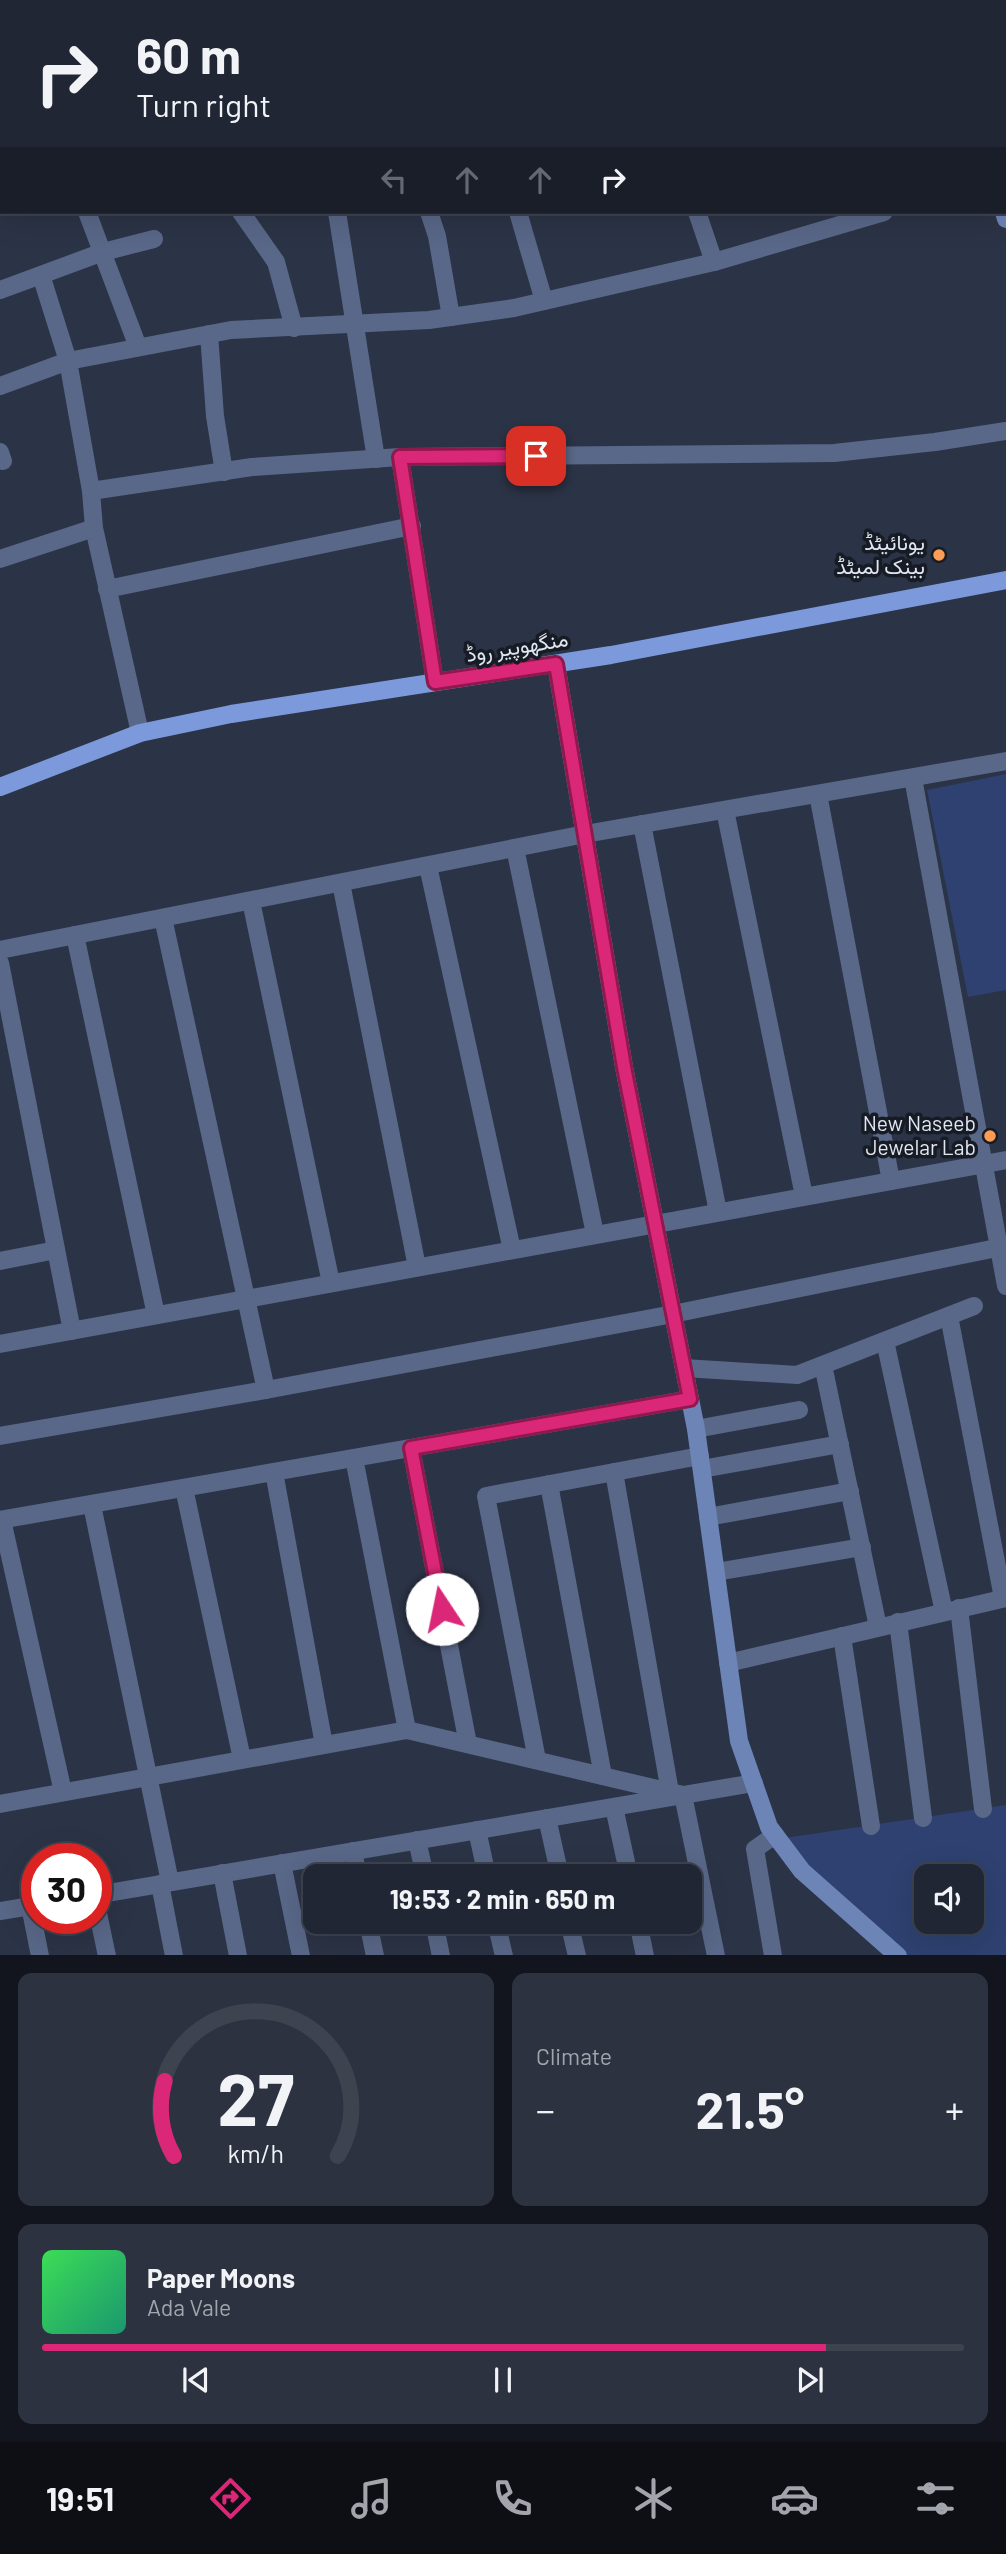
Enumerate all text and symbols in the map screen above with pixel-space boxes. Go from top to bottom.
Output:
text: 60 m [136,25,241,84]
icon: right [21,28,112,119]
text: Turn right [136,85,271,123]
icon: left [375,161,413,199]
icon: ahead [448,161,486,199]
icon: ahead [521,161,559,199]
icon: right [594,161,632,199]
pin [506,426,566,486]
icon: arrive [517,437,555,475]
place label: یونائیٹڈ بینک لمیٹڈ [836,529,925,579]
marker: یونائیٹڈ بینک لمیٹڈ [931,547,947,563]
street label: منگھوپیر روڈ [464,625,570,669]
place label: New Naseeb Jewelar Lab [863,1110,976,1159]
marker: New Naseeb Jewelar Lab [982,1128,998,1144]
position arrow [405,1572,479,1646]
speed limit sign: 30 [21,1843,112,1934]
map controls [914,1864,984,1934]
button: sound [914,1864,984,1934]
text: 19:53 · 2 min · 650 m [390,1883,615,1914]
text: Climate [536,2042,612,2070]
text: 27 [218,2053,294,2141]
text: 21.5° [696,2077,804,2139]
text: − [536,2086,555,2132]
text: + [945,2086,964,2132]
text: km/h [228,2137,284,2167]
text: Paper Moons [147,2262,295,2293]
text: Ada Vale [147,2293,231,2321]
icon: previous [177,2361,215,2399]
icon: pause [484,2361,522,2399]
icon: next [791,2361,829,2399]
icon: directions [206,2474,255,2523]
icon: music [347,2474,396,2523]
icon: phone [488,2474,537,2523]
icon: climate [629,2474,678,2523]
icon: car [770,2474,819,2523]
icon: filters [911,2474,960,2523]
text: 19:51 [46,2479,114,2517]

